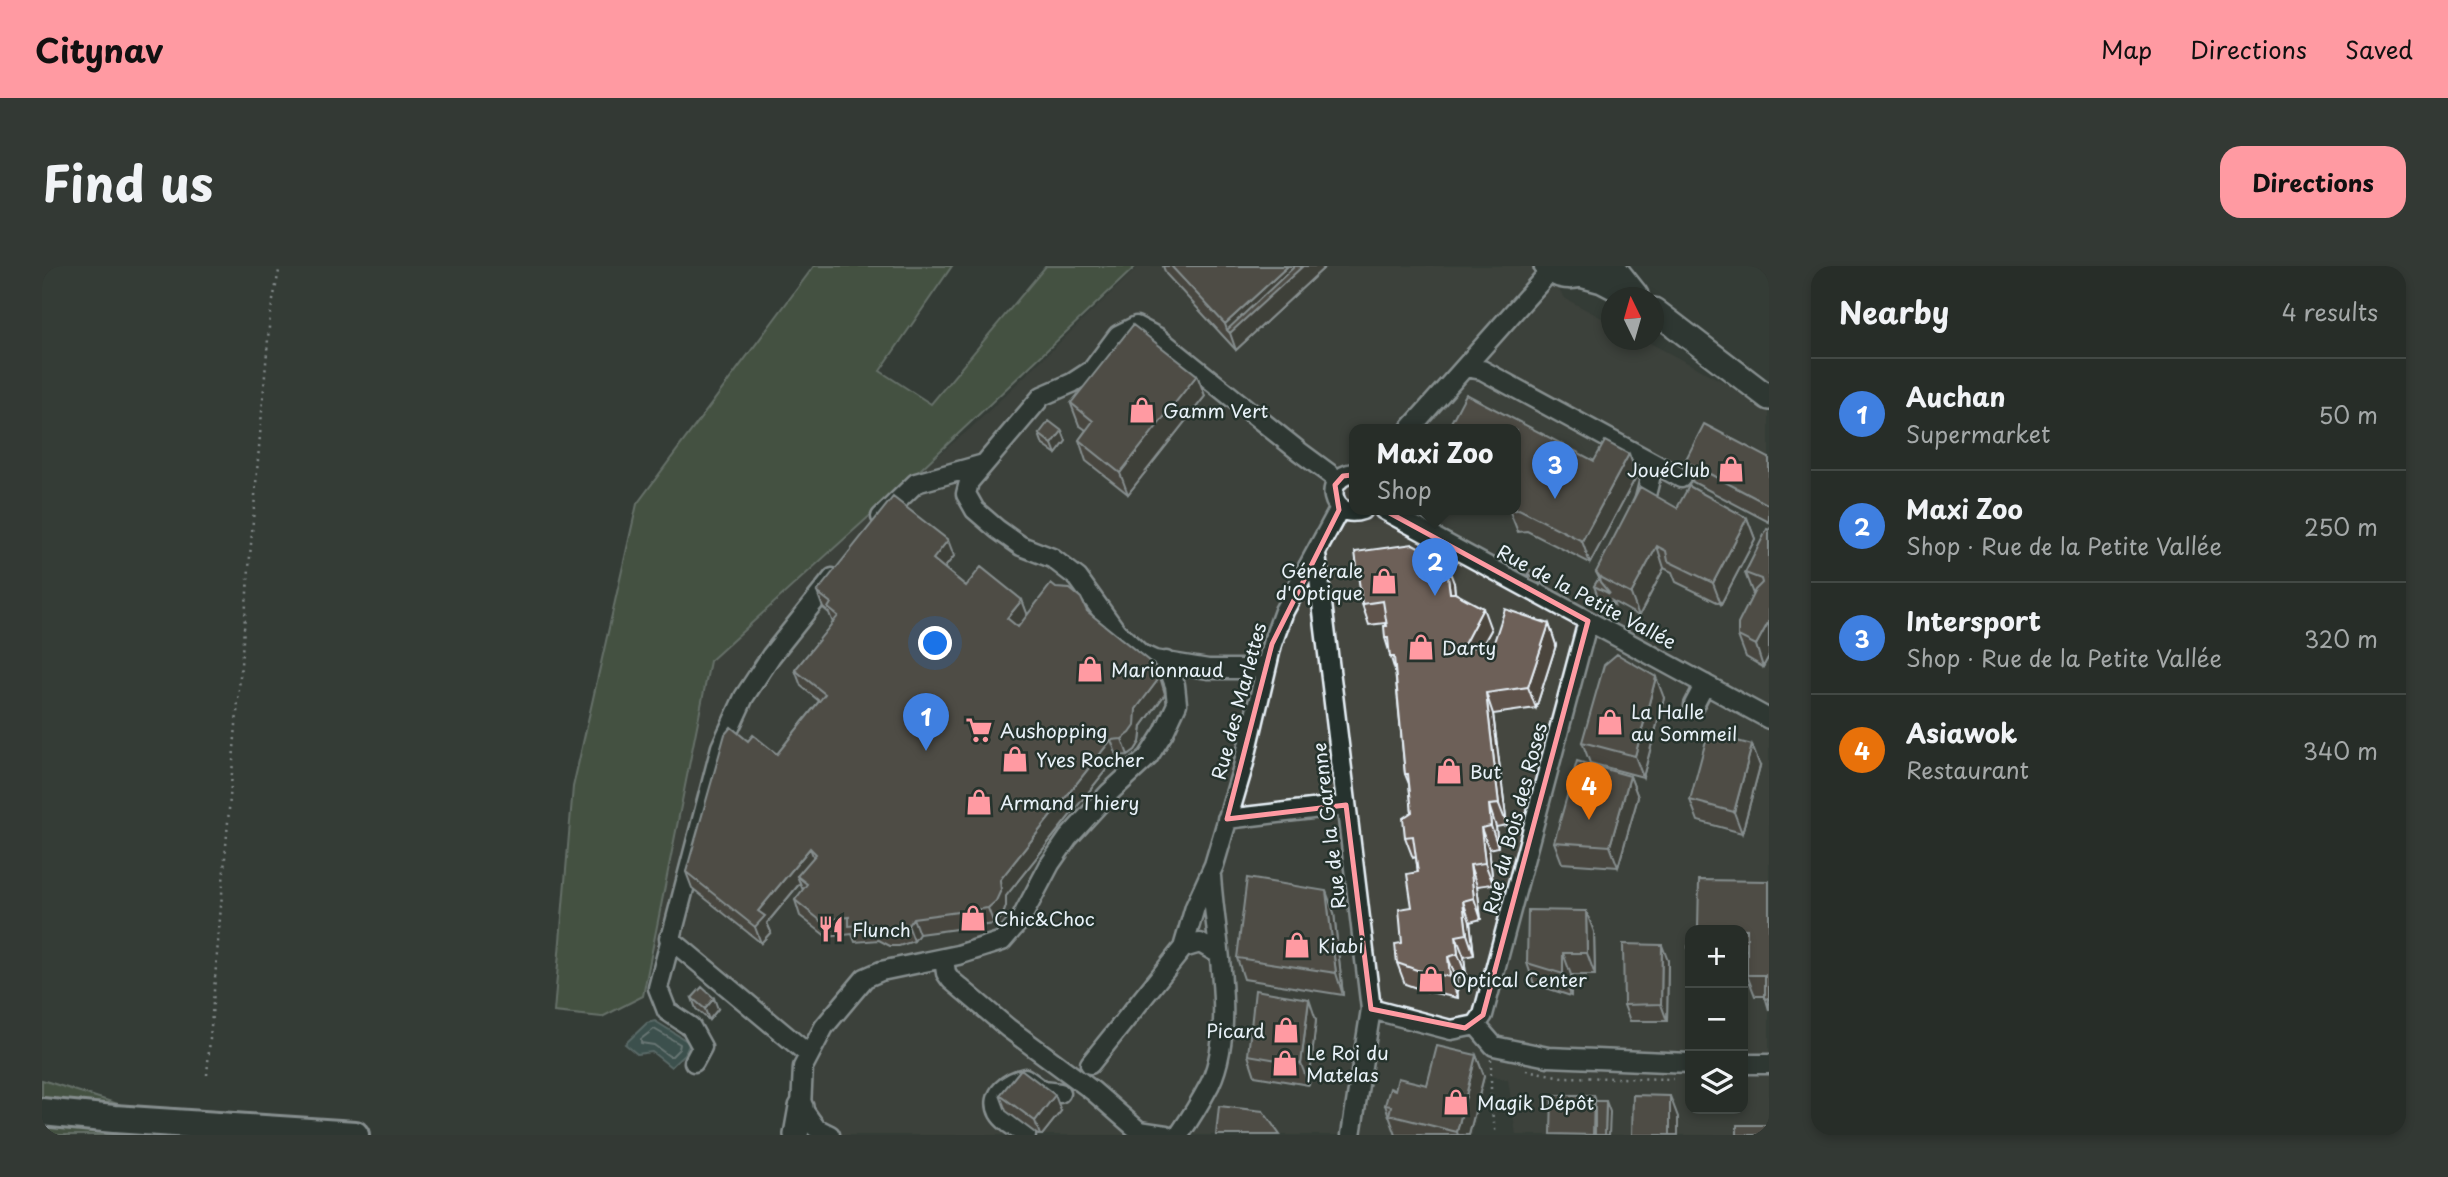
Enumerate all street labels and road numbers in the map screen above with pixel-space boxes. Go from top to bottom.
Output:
street label: Rue de la Petite Vallée [1492,537,1682,655]
street label: Rue des Marlettes [1204,619,1272,783]
street label: Rue du Bois des Roses [1475,719,1553,917]
street label: Rue de la Garenne [1304,741,1352,911]

